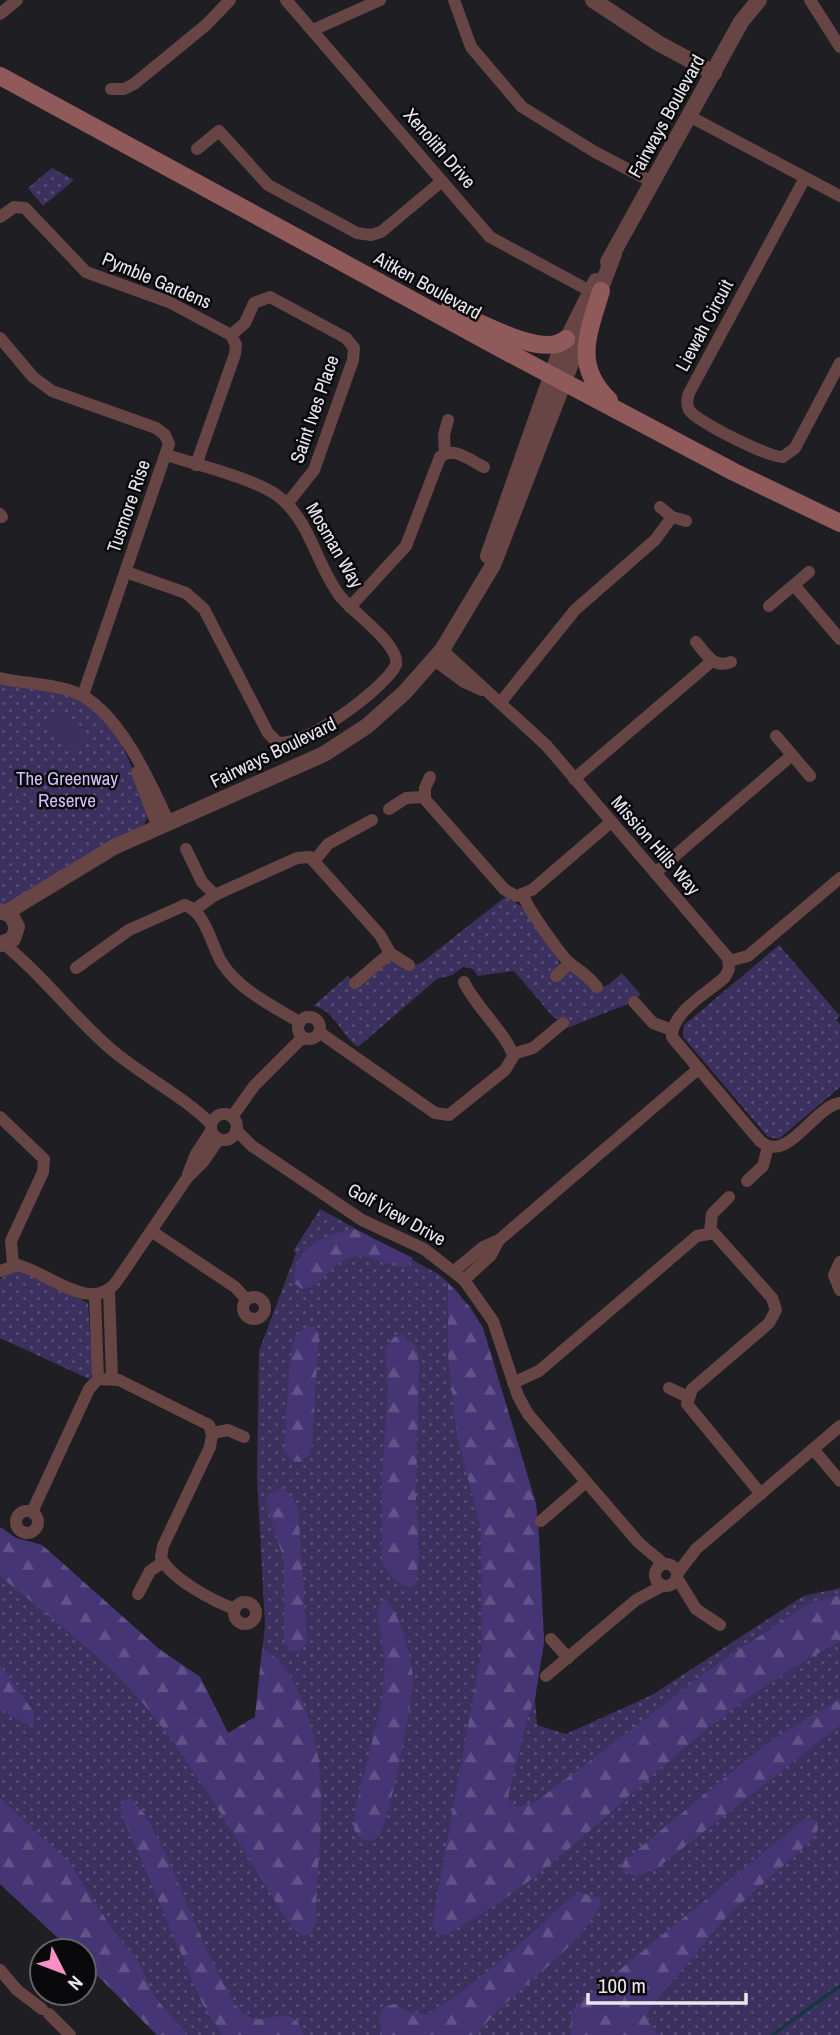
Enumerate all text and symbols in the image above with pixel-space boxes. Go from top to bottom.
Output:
street label: Fairways Boulevard [621,50,711,182]
street label: Xenolith Drive [398,102,482,194]
street label: Aitken Boulevard [369,244,486,325]
street label: Pymble Gardens [99,245,216,315]
street label: Liewah Circuit [669,274,739,375]
street label: Saint Ives Place [283,352,345,466]
street label: Tusmore Rise [100,456,156,556]
street label: Mosman Way [300,498,370,593]
street label: Fairways Boulevard [206,710,340,794]
park label: The Greenway Reserve [16,765,118,813]
street label: Mission Hills Way [605,790,707,901]
street label: Golf View Drive [343,1176,451,1252]
north arrow [28,1937,98,2007]
scale bar [588,1962,746,2006]
text: N [62,1970,89,1996]
text: 100 m [598,1971,646,2000]

